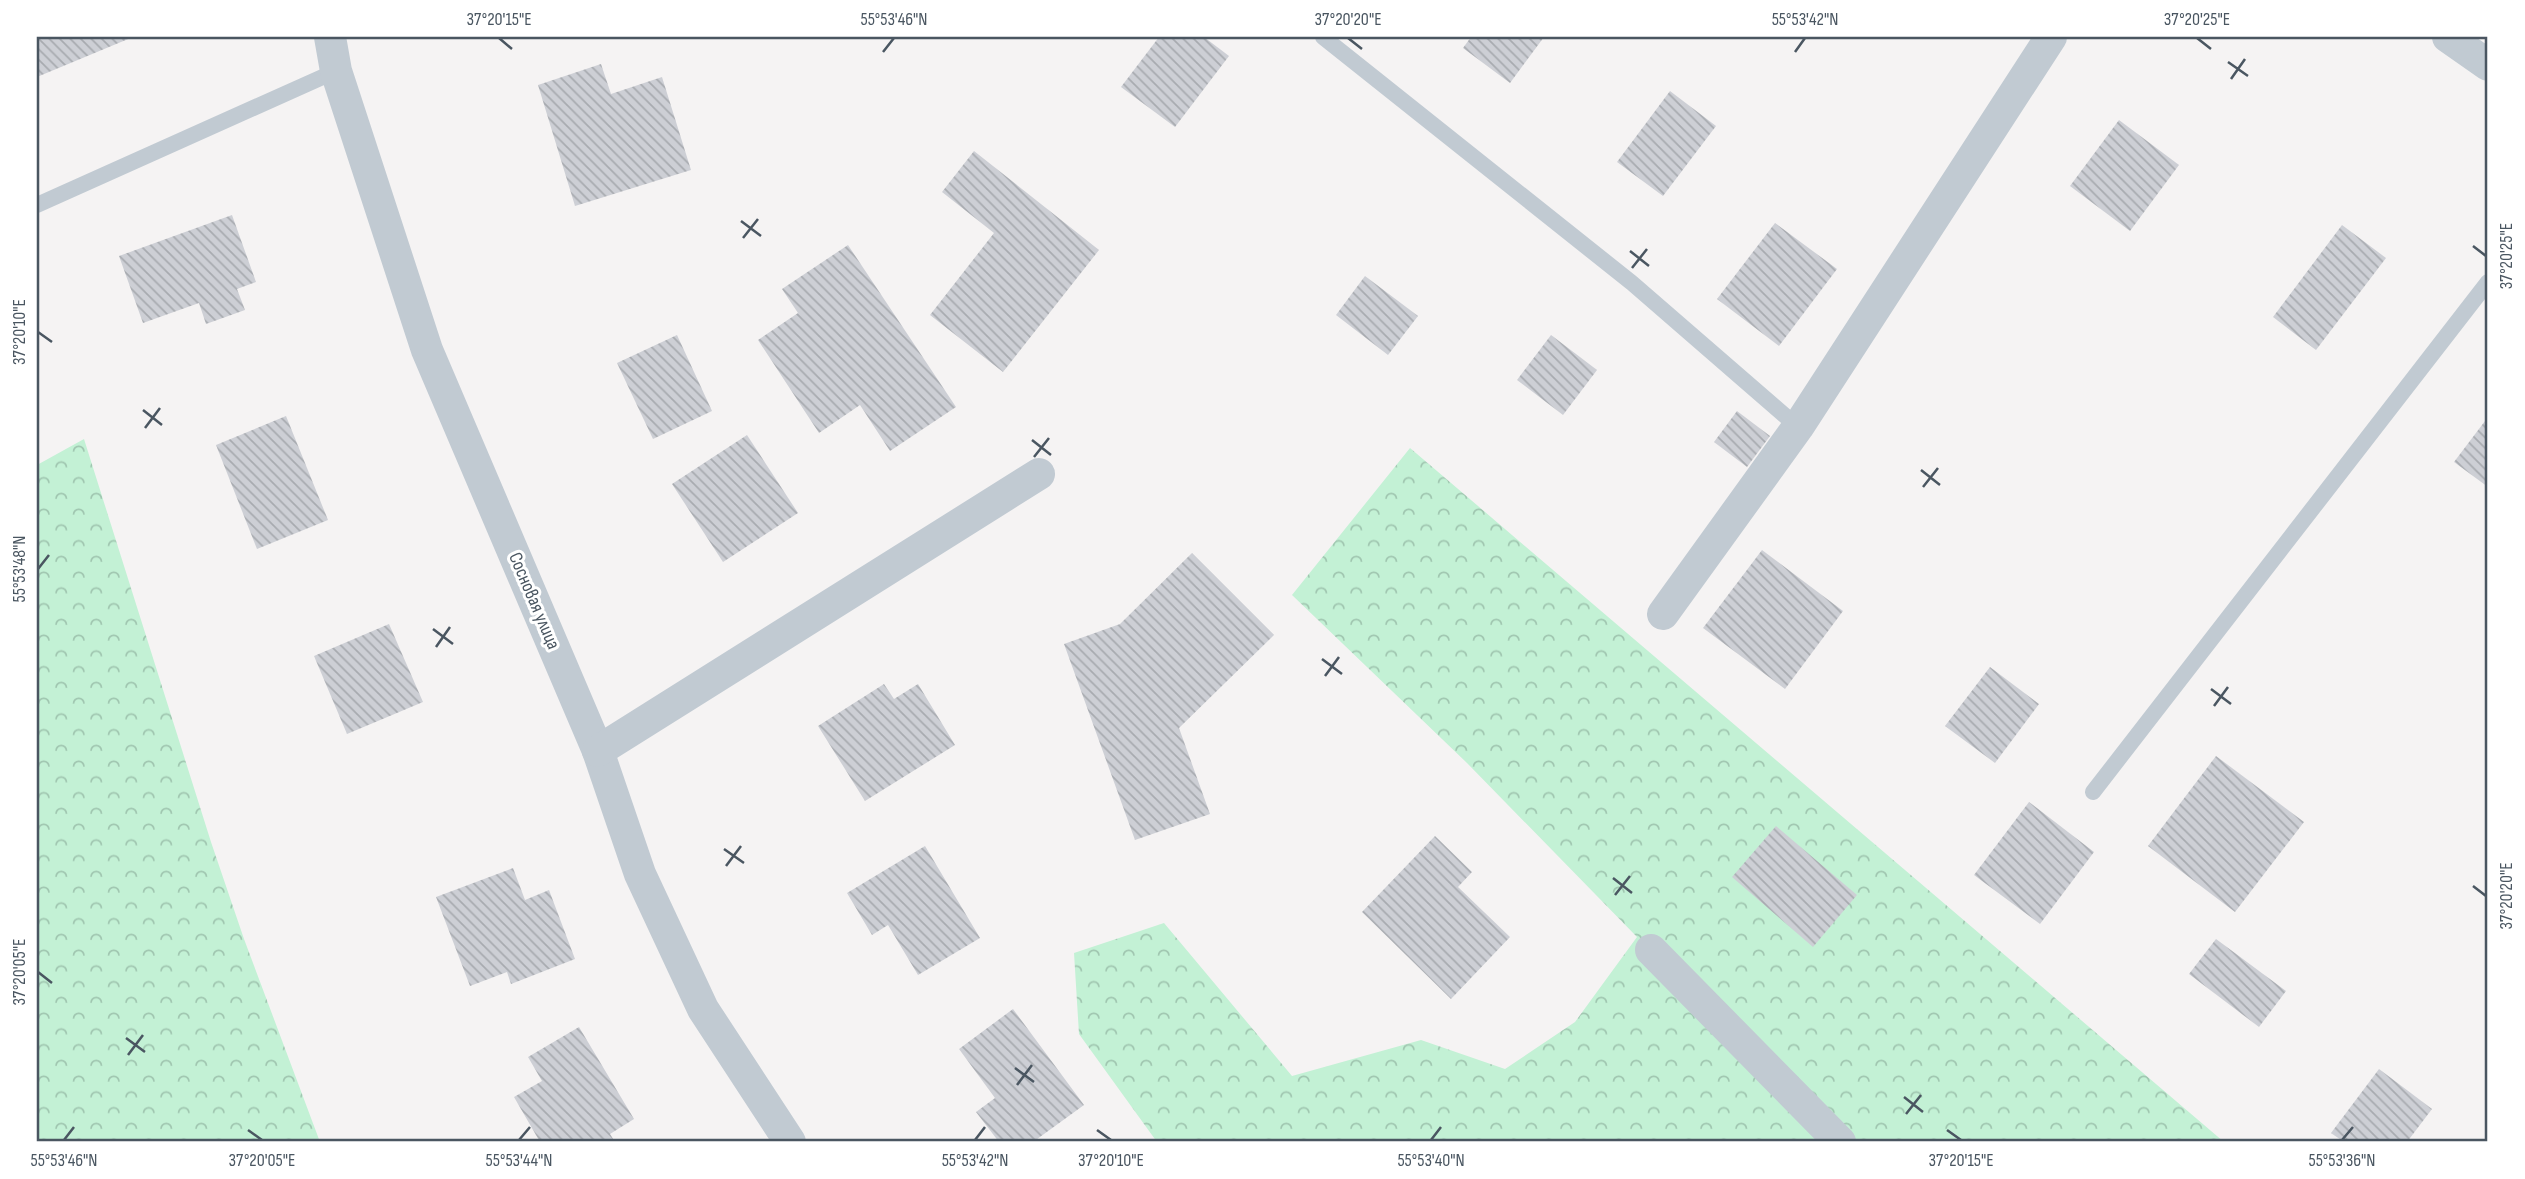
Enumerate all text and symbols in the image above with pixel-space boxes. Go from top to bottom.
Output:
text: 37°20'15"E [466,9,532,30]
text: 55°53'46"N [860,9,928,30]
text: 37°20'20"E [1314,9,1382,30]
text: 55°53'42"N [1772,9,1838,30]
text: 37°20'25"E [2164,9,2230,30]
text: 37°20'25"E [2496,223,2517,289]
text: 37°20'10"E [9,299,30,365]
text: 55°53'48"N [9,535,30,603]
street label: Сосновая улица [503,549,565,653]
text: 37°20'20"E [2496,862,2517,930]
text: 37°20'05"E [9,939,30,1005]
text: 55°53'46"N [30,1150,98,1171]
text: 37°20'05"E [229,1150,295,1171]
text: 55°53'44"N [486,1150,552,1171]
text: 55°53'42"N [942,1150,1008,1171]
text: 37°20'10"E [1078,1150,1144,1171]
text: 55°53'40"N [1397,1150,1465,1171]
text: 37°20'15"E [1928,1150,1994,1171]
text: 55°53'36"N [2308,1150,2376,1171]

